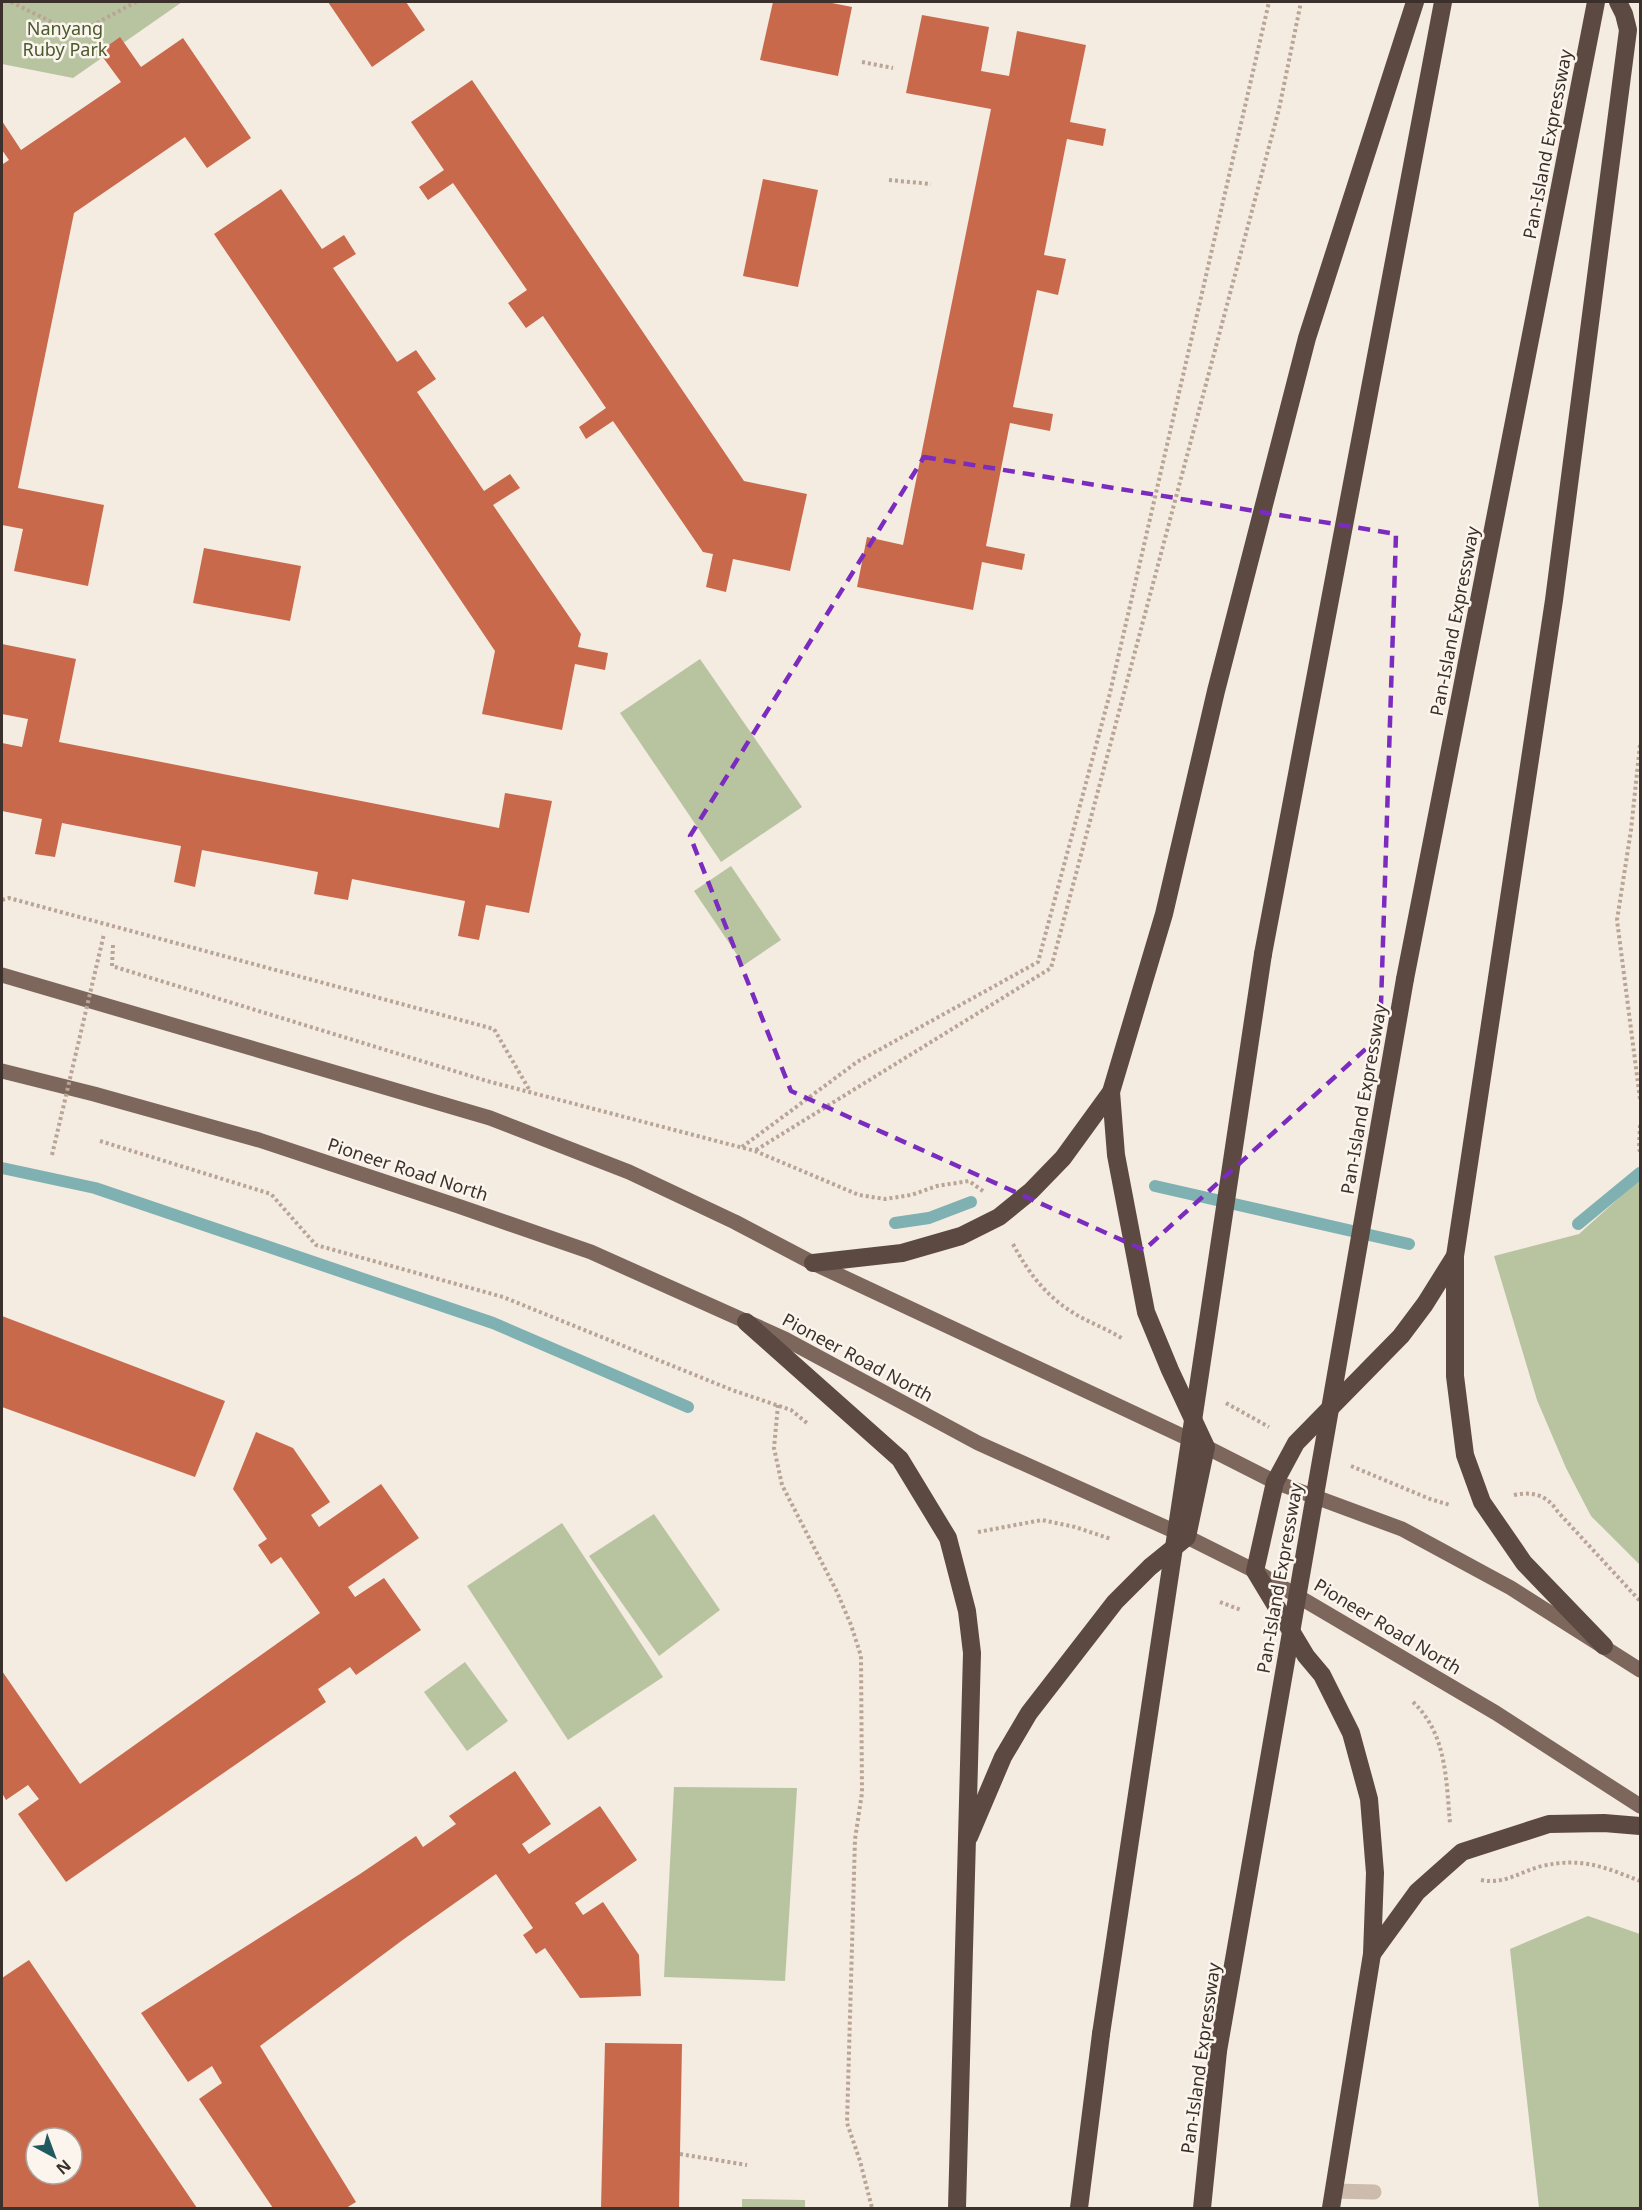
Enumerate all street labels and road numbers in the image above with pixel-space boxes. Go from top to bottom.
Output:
street label: Pan-Island Expressway [1517,46,1577,241]
street label: Pan-Island Expressway [1424,523,1484,718]
street label: Pan-Island Expressway [1334,1001,1392,1196]
street label: Pioneer Road North [325,1132,491,1206]
street label: Pioneer Road North [778,1307,938,1407]
street label: Pan-Island Expressway [1250,1480,1308,1675]
street label: Pioneer Road North [1310,1573,1466,1679]
street label: Pan-Island Expressway [1175,1960,1225,2155]

